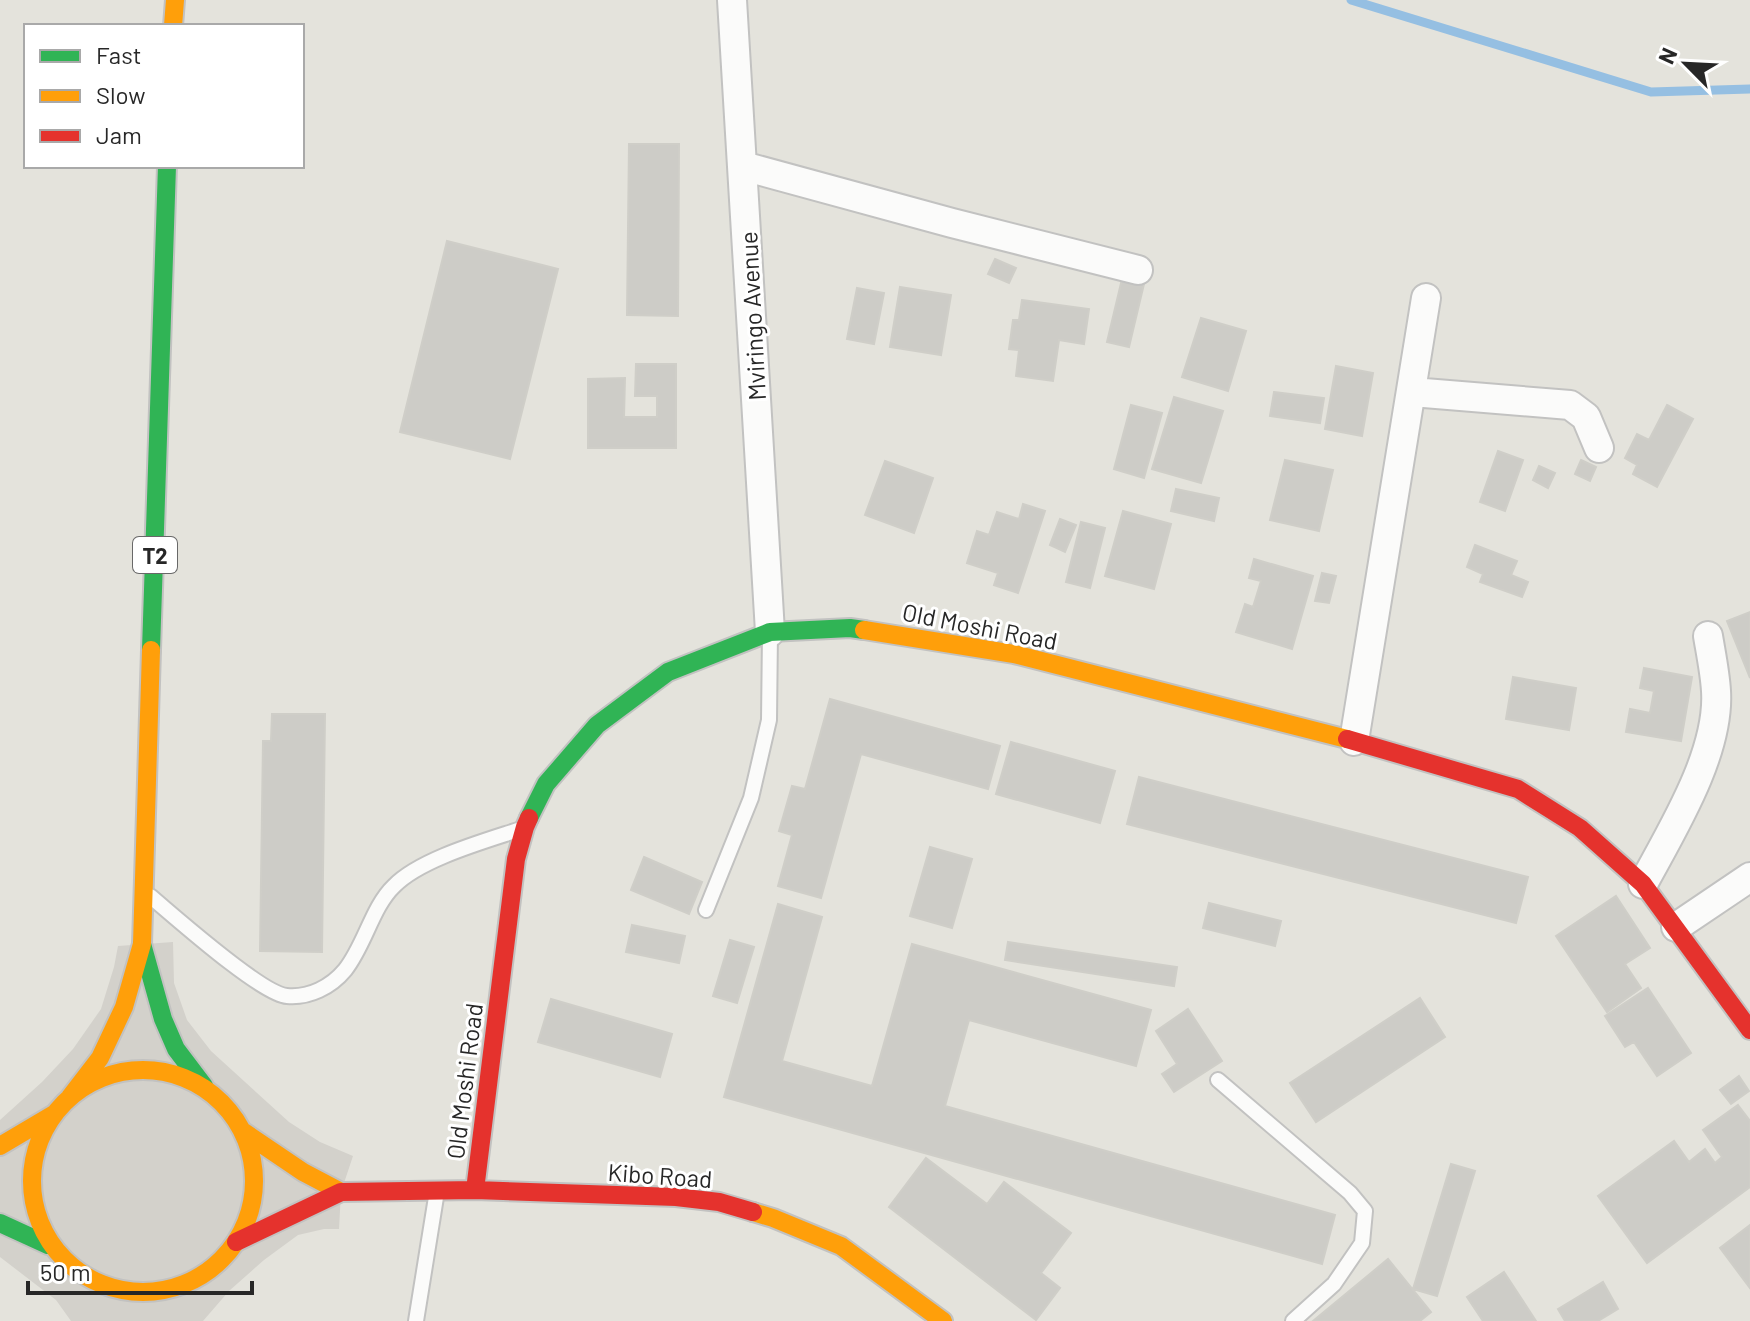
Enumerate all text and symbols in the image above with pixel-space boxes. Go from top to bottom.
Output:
legend [24,24,304,168]
north arrow [1646,24,1726,104]
text: Fast [96,40,141,69]
text: N [1652,43,1682,67]
text: Slow [96,80,145,109]
text: Jam [96,120,142,149]
street label: Mviringo Avenue [733,231,771,401]
road number: T2 [133,537,177,573]
street label: Old Moshi Road [900,597,1060,655]
street label: Old Moshi Road [440,1001,488,1161]
street label: Kibo Road [607,1157,713,1193]
scale bar [28,1245,252,1295]
text: 50 m [40,1257,91,1286]

